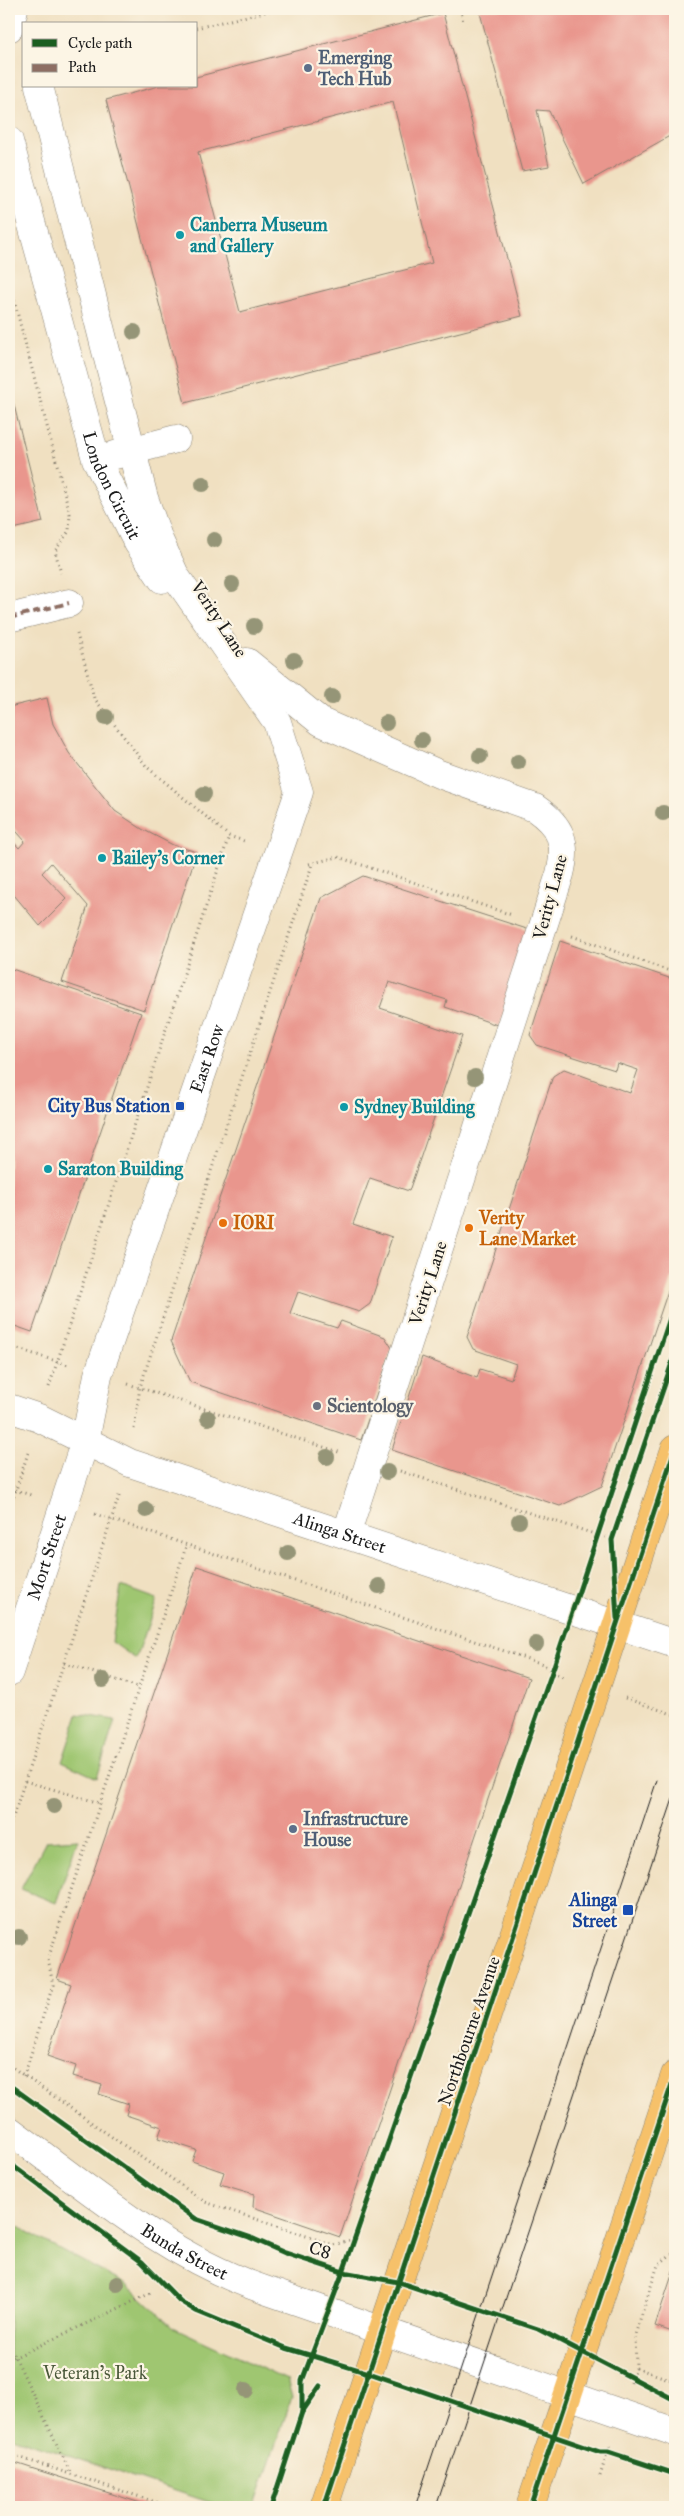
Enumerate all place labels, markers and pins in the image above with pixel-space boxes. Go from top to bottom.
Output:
place label: Emerging Tech Hub [317,47,392,90]
marker: Emerging Tech Hub [302,62,314,74]
place label: Canberra Museum and Gallery [190,214,328,258]
marker: Canberra Museum and Gallery [174,229,186,241]
place label: Bailey’s Corner [112,847,226,870]
marker: Bailey’s Corner [96,852,108,864]
place label: City Bus Station [48,1095,170,1118]
place label: Sydney Building [354,1096,475,1119]
marker: City Bus Station [174,1100,186,1112]
marker: Sydney Building [338,1101,350,1113]
place label: Saraton Building [58,1158,183,1181]
marker: Saraton Building [42,1163,54,1175]
place label: Verity Lane Market [478,1207,576,1250]
place label: IORI [233,1212,275,1234]
marker: IORI [217,1217,229,1229]
marker: Verity Lane Market [463,1222,475,1234]
place label: Scientology [327,1395,415,1418]
marker: Scientology [311,1400,323,1412]
place label: Infrastructure House [303,1808,408,1851]
marker: Infrastructure House [287,1823,299,1835]
place label: Alinga Street [568,1889,618,1932]
marker: Alinga Street [621,1903,635,1917]

